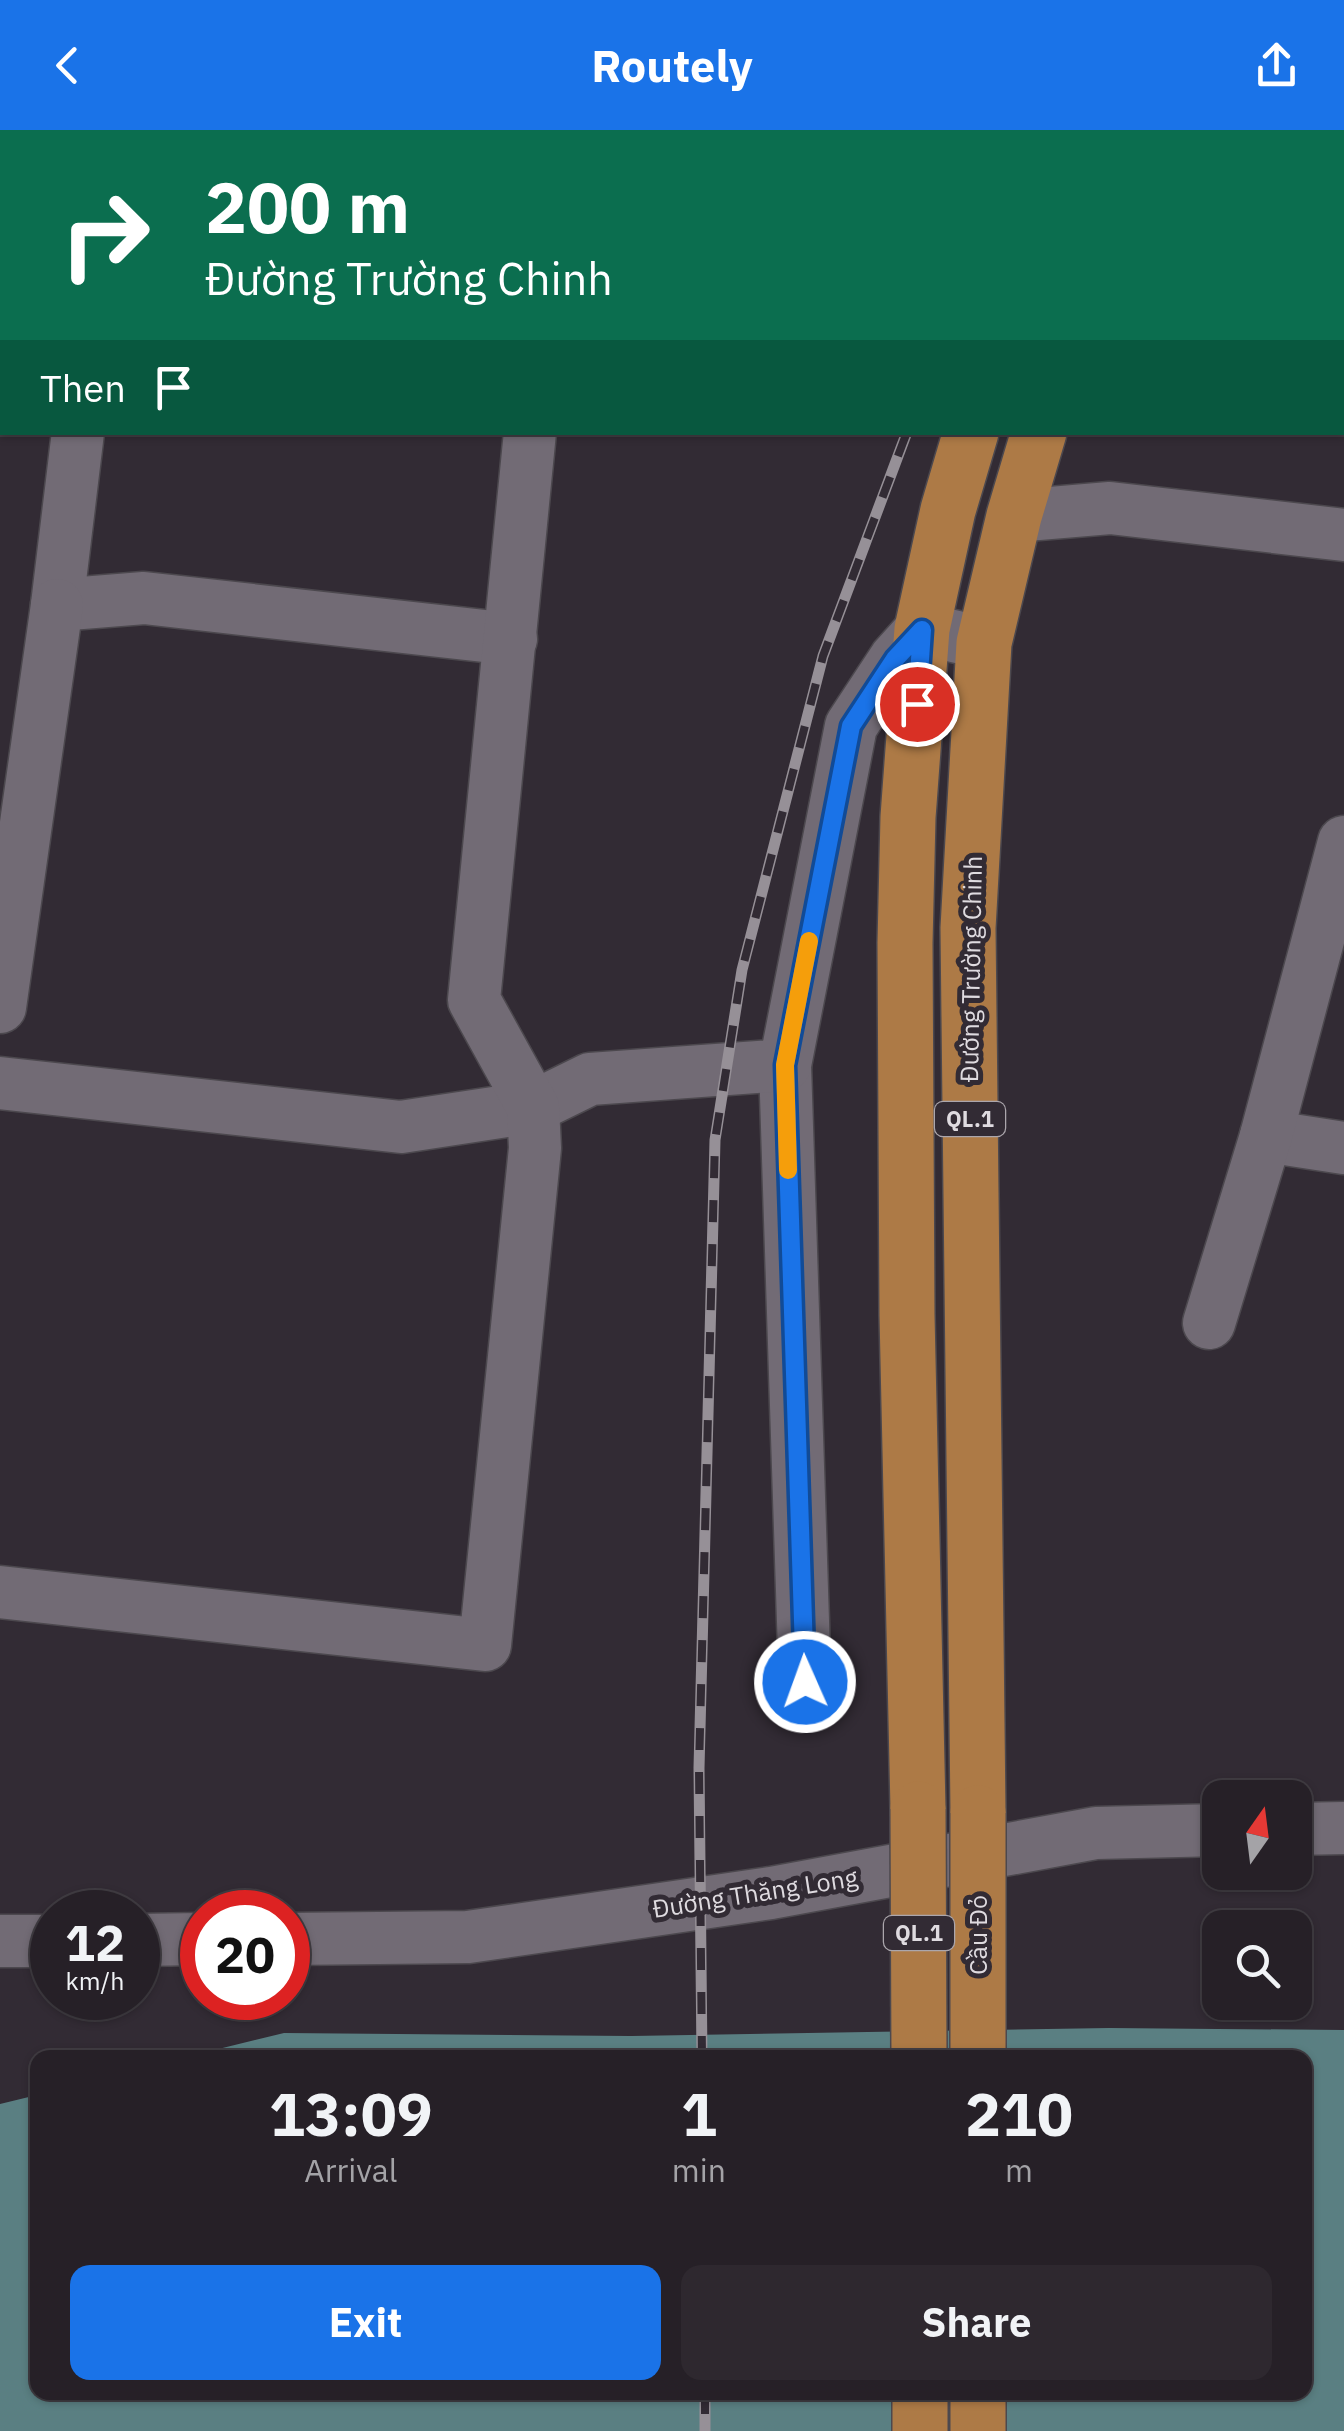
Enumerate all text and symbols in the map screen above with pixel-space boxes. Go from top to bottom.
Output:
text: Routely [591,36,753,94]
icon: back [40,38,95,93]
icon: share [1249,38,1304,93]
text: 200 m [205,161,410,252]
icon: right [40,170,170,300]
text: Đường Trường Chinh [205,249,613,307]
icon: arrive [146,360,201,415]
text: Then [40,363,126,412]
pin [875,662,960,747]
icon: arrive [890,677,945,732]
street label: Đường Trường Chinh [952,855,989,1083]
road number: QL.1 [935,1102,1005,1136]
position arrow [753,1630,857,1734]
north arrow [1202,1780,1312,1890]
map controls [1202,1780,1312,2020]
street label: Đường Thăng Long [650,1860,860,1925]
speed limit sign: 20 [180,1890,310,2020]
street label: Cầu Đỏ [961,1895,994,1975]
text: 12 [65,1910,125,1975]
button: search [1202,1910,1312,2020]
road number: QL.1 [884,1916,954,1950]
text: km/h [66,1964,124,1997]
text: 13:09 [269,2074,433,2153]
text: 1 [681,2074,717,2153]
text: 210 [965,2074,1073,2153]
text: Arrival [304,2149,398,2191]
text: min [672,2149,726,2191]
text: m [1005,2149,1033,2191]
button: Exit [70,2265,661,2380]
button: Share [681,2265,1272,2380]

